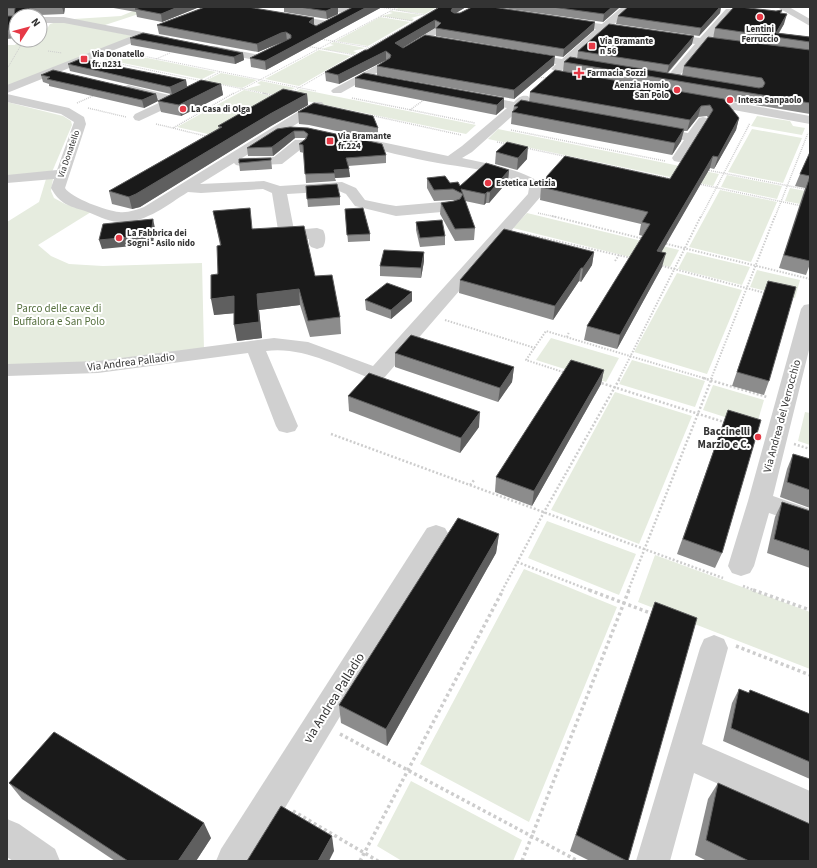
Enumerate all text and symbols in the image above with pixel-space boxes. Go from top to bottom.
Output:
north arrow [8,8,48,48]
marker: Lentini Ferruccio [755,12,765,22]
text: N [27,15,44,30]
place label: Lentini Ferruccio [741,23,779,46]
place label: Via Bramante n 56 [599,35,653,58]
marker: Via Bramante n 56 [587,41,597,51]
place label: Via Donatello fr. n231 [91,48,145,71]
marker: Via Donatello fr. n231 [79,54,89,64]
place label: Farmacia Sozzi [587,67,646,80]
marker: Farmacia Sozzi [574,68,584,78]
place label: Aenzia Homio San Polo [614,79,669,102]
marker: Aenzia Homio San Polo [672,85,682,95]
place label: Intesa Sanpaolo [738,94,802,107]
marker: Intesa Sanpaolo [725,95,735,105]
place label: La Casa di Olga [191,103,251,116]
marker: La Casa di Olga [178,104,188,114]
street label: Via Donatello [55,128,83,180]
place label: Via Bramante fr.224 [337,130,391,153]
marker: Via Bramante fr.224 [325,136,335,146]
place label: Estetica Letizia [496,177,556,190]
marker: Estetica Letizia [483,178,493,188]
place label: La Fabbrica dei Sogni - Asilo nido [127,227,195,250]
marker: La Fabbrica dei Sogni - Asilo nido [114,233,124,243]
park label: Parco delle cave di Buffalora e San Polo [13,301,105,329]
street label: Via Andrea Palladio [86,349,176,375]
street label: Via Andrea del Verrocchio [760,358,804,474]
place label: Baccinelli Marzio e C. [698,424,750,452]
marker: Baccinelli Marzio e C. [753,432,763,442]
street label: via Andrea Palladio [299,649,369,747]

